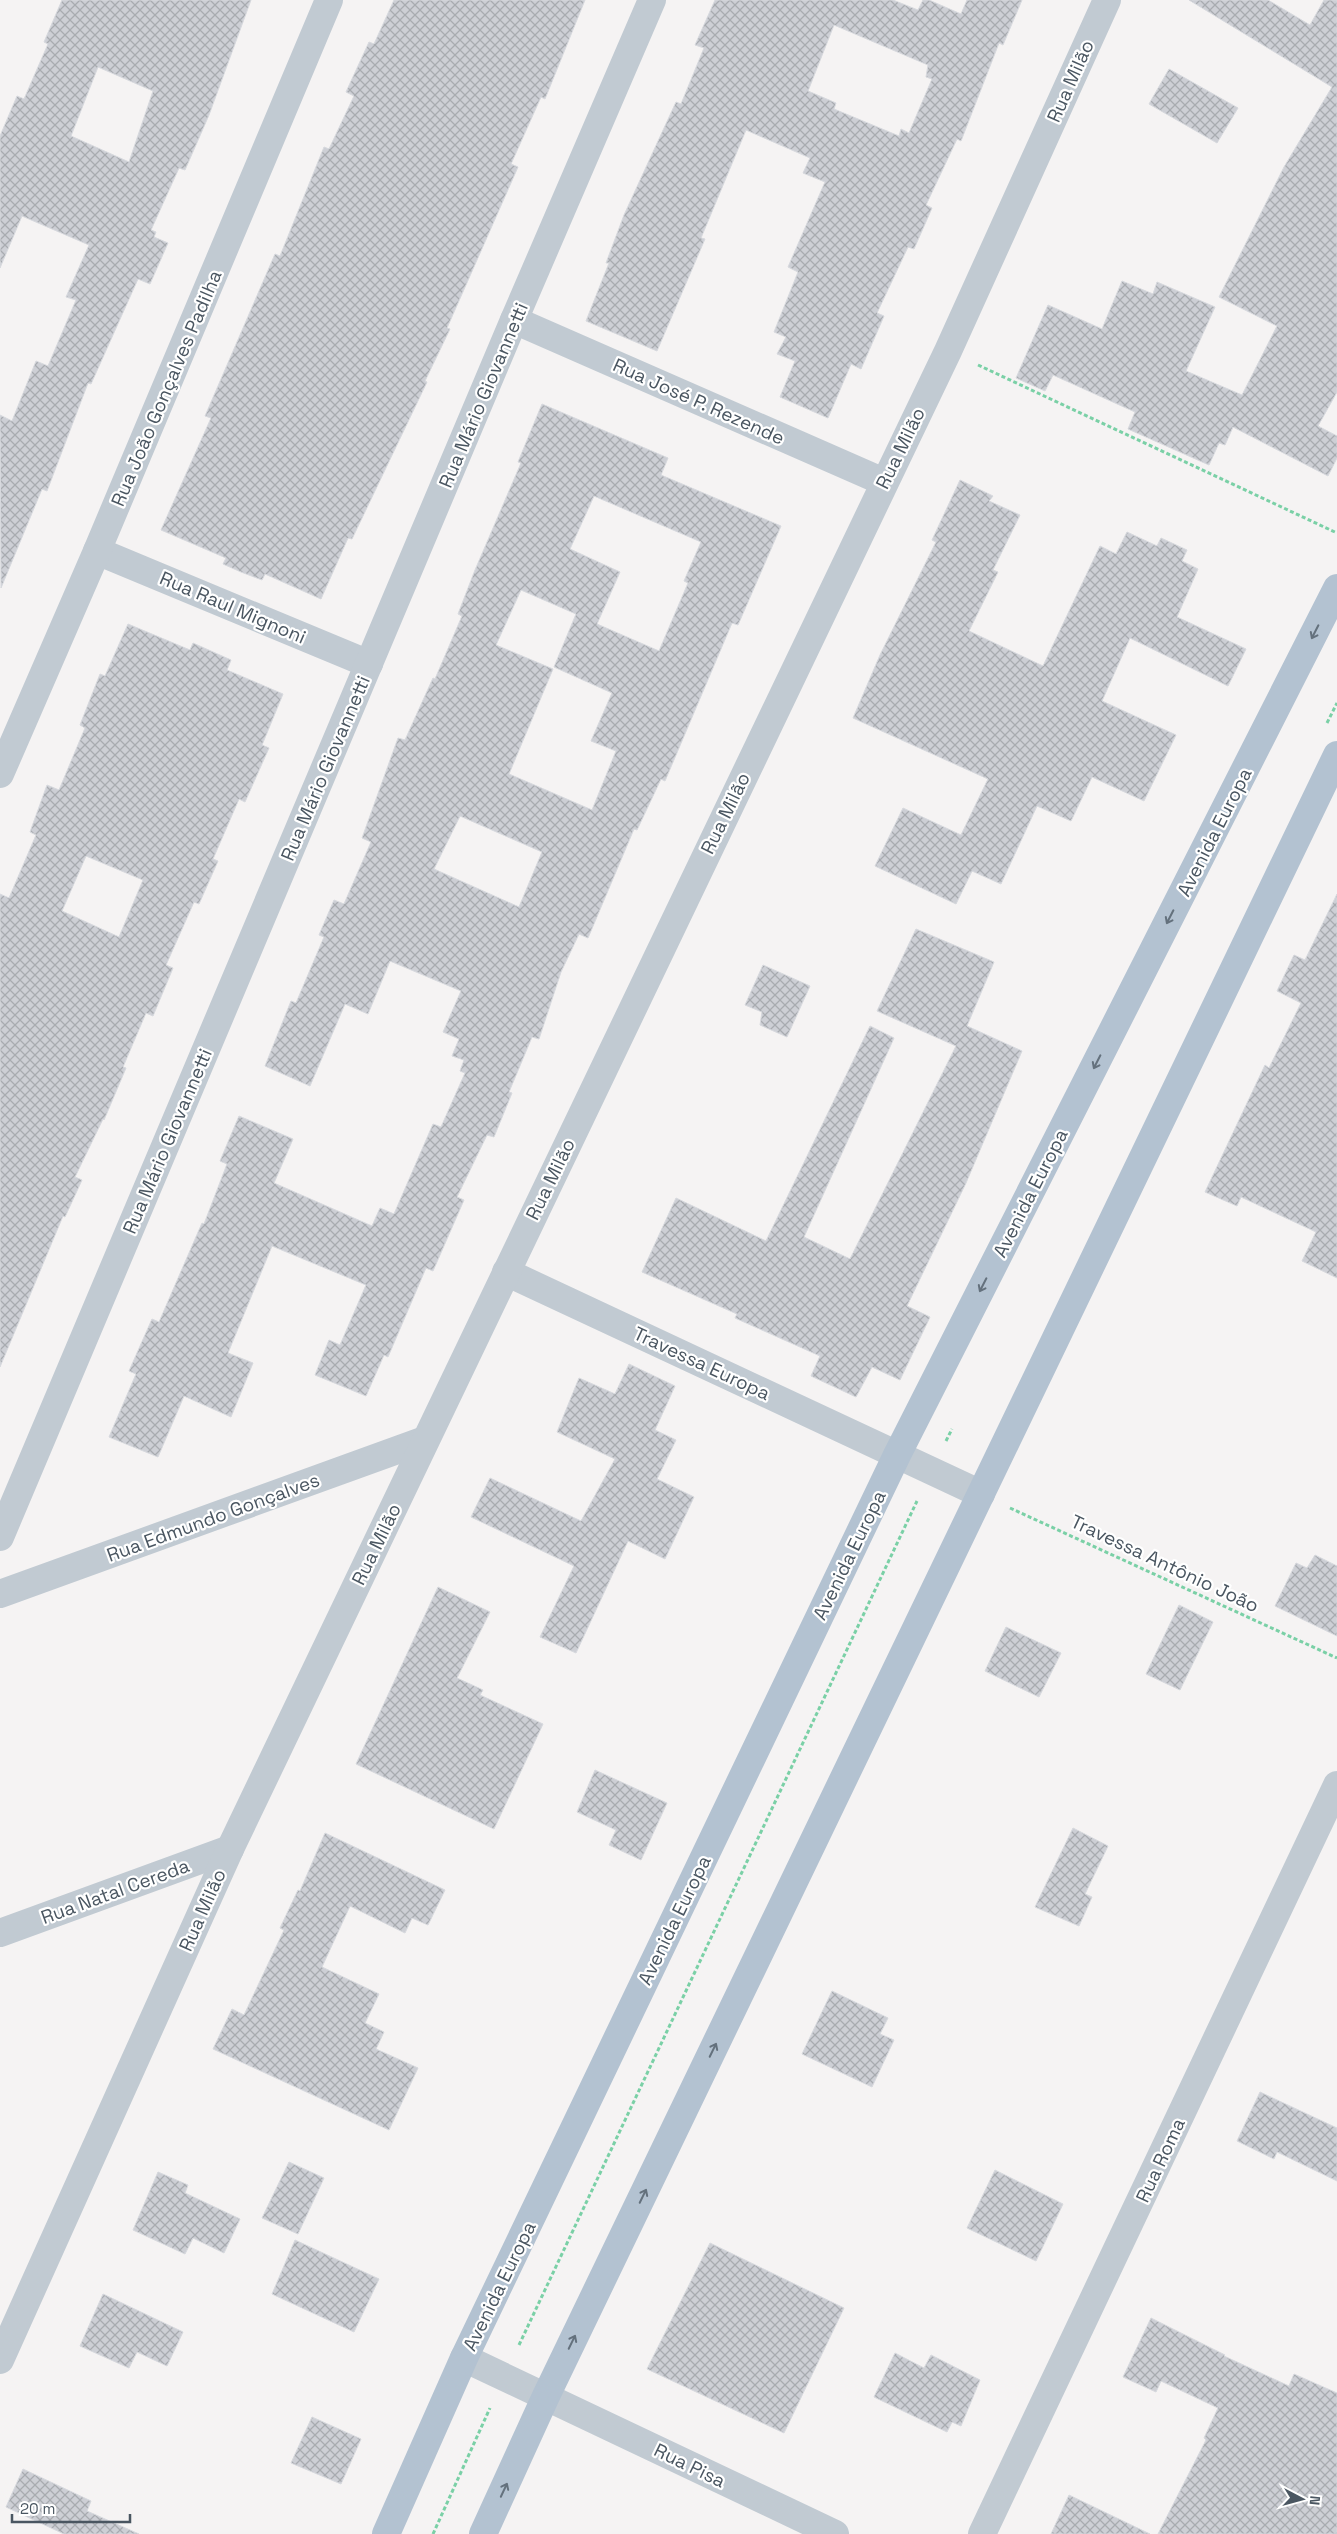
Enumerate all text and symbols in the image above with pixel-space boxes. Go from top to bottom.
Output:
street label: Rua Milão [1041,36,1100,126]
street label: Rua João Gonçalves Padilha [105,266,228,510]
street label: Rua Mário Giovannetti [433,299,534,492]
street label: Rua José P. Rezende [609,352,789,451]
street label: Rua Milão [870,403,931,493]
street label: Rua Raul Mignoni [156,565,310,649]
one-way arrow [1310,624,1319,639]
street label: Rua Mário Giovannetti [275,672,376,865]
street label: Avenida Europa [1171,764,1258,901]
street label: Rua Milão [695,768,756,858]
one-way arrow [1165,909,1174,924]
street label: Rua Mário Giovannetti [117,1045,218,1238]
one-way arrow [1092,1054,1101,1069]
street label: Avenida Europa [987,1125,1074,1262]
street label: Rua Milão [520,1134,581,1224]
one-way arrow [978,1277,987,1292]
street label: Travessa Europa [629,1321,774,1406]
street label: Rua Edmundo Gonçalves [103,1467,323,1568]
street label: Avenida Europa [807,1486,892,1624]
street label: Rua Milão [346,1499,407,1589]
street label: Travessa Antônio João [1067,1509,1263,1618]
street label: Avenida Europa [632,1851,717,1989]
street label: Rua Natal Cereda [38,1853,193,1930]
street label: Rua Milão [173,1865,232,1955]
one-way arrow [709,2043,719,2058]
street label: Rua Roma [1130,2114,1191,2206]
one-way arrow [639,2189,648,2204]
street label: Avenida Europa [457,2217,542,2355]
one-way arrow [568,2335,578,2350]
street label: Rua Pisa [650,2437,730,2493]
north arrow [1277,2474,1327,2524]
one-way arrow [499,2483,509,2498]
scale bar [12,2492,130,2524]
text: N [1305,2495,1324,2506]
text: 20 m [20,2499,55,2518]

